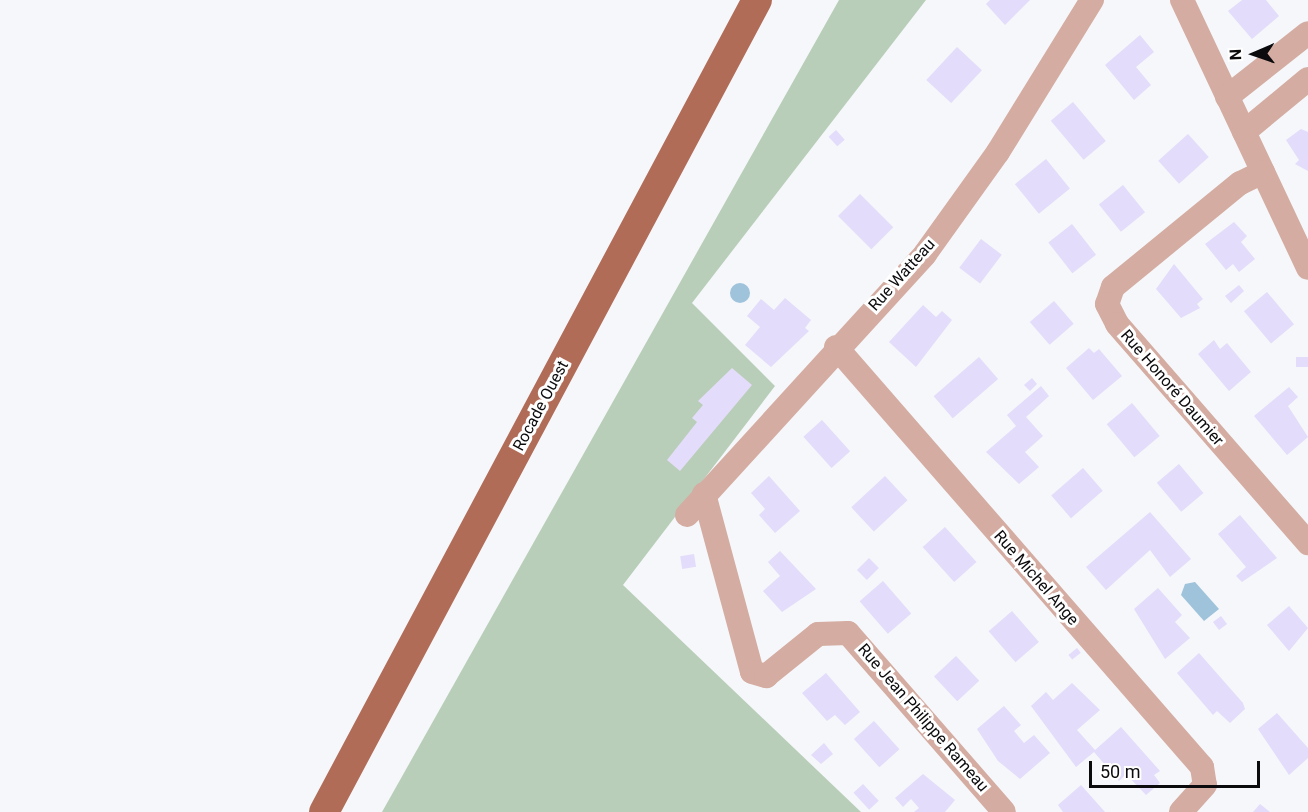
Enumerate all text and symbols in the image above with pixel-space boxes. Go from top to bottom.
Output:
north arrow [1224,24,1284,84]
text: N [1226,49,1245,61]
street label: Rue Watteau [865,235,939,315]
street label: Rue Honoré Daumier [1116,326,1228,450]
street label: Rocade Ouest [509,358,573,454]
street label: Rue Michel Ange [990,527,1082,629]
street label: Rue Jean Philippe Rameau [854,640,992,796]
scale bar [1092,749,1263,787]
text: 50 m [1100,761,1140,782]

